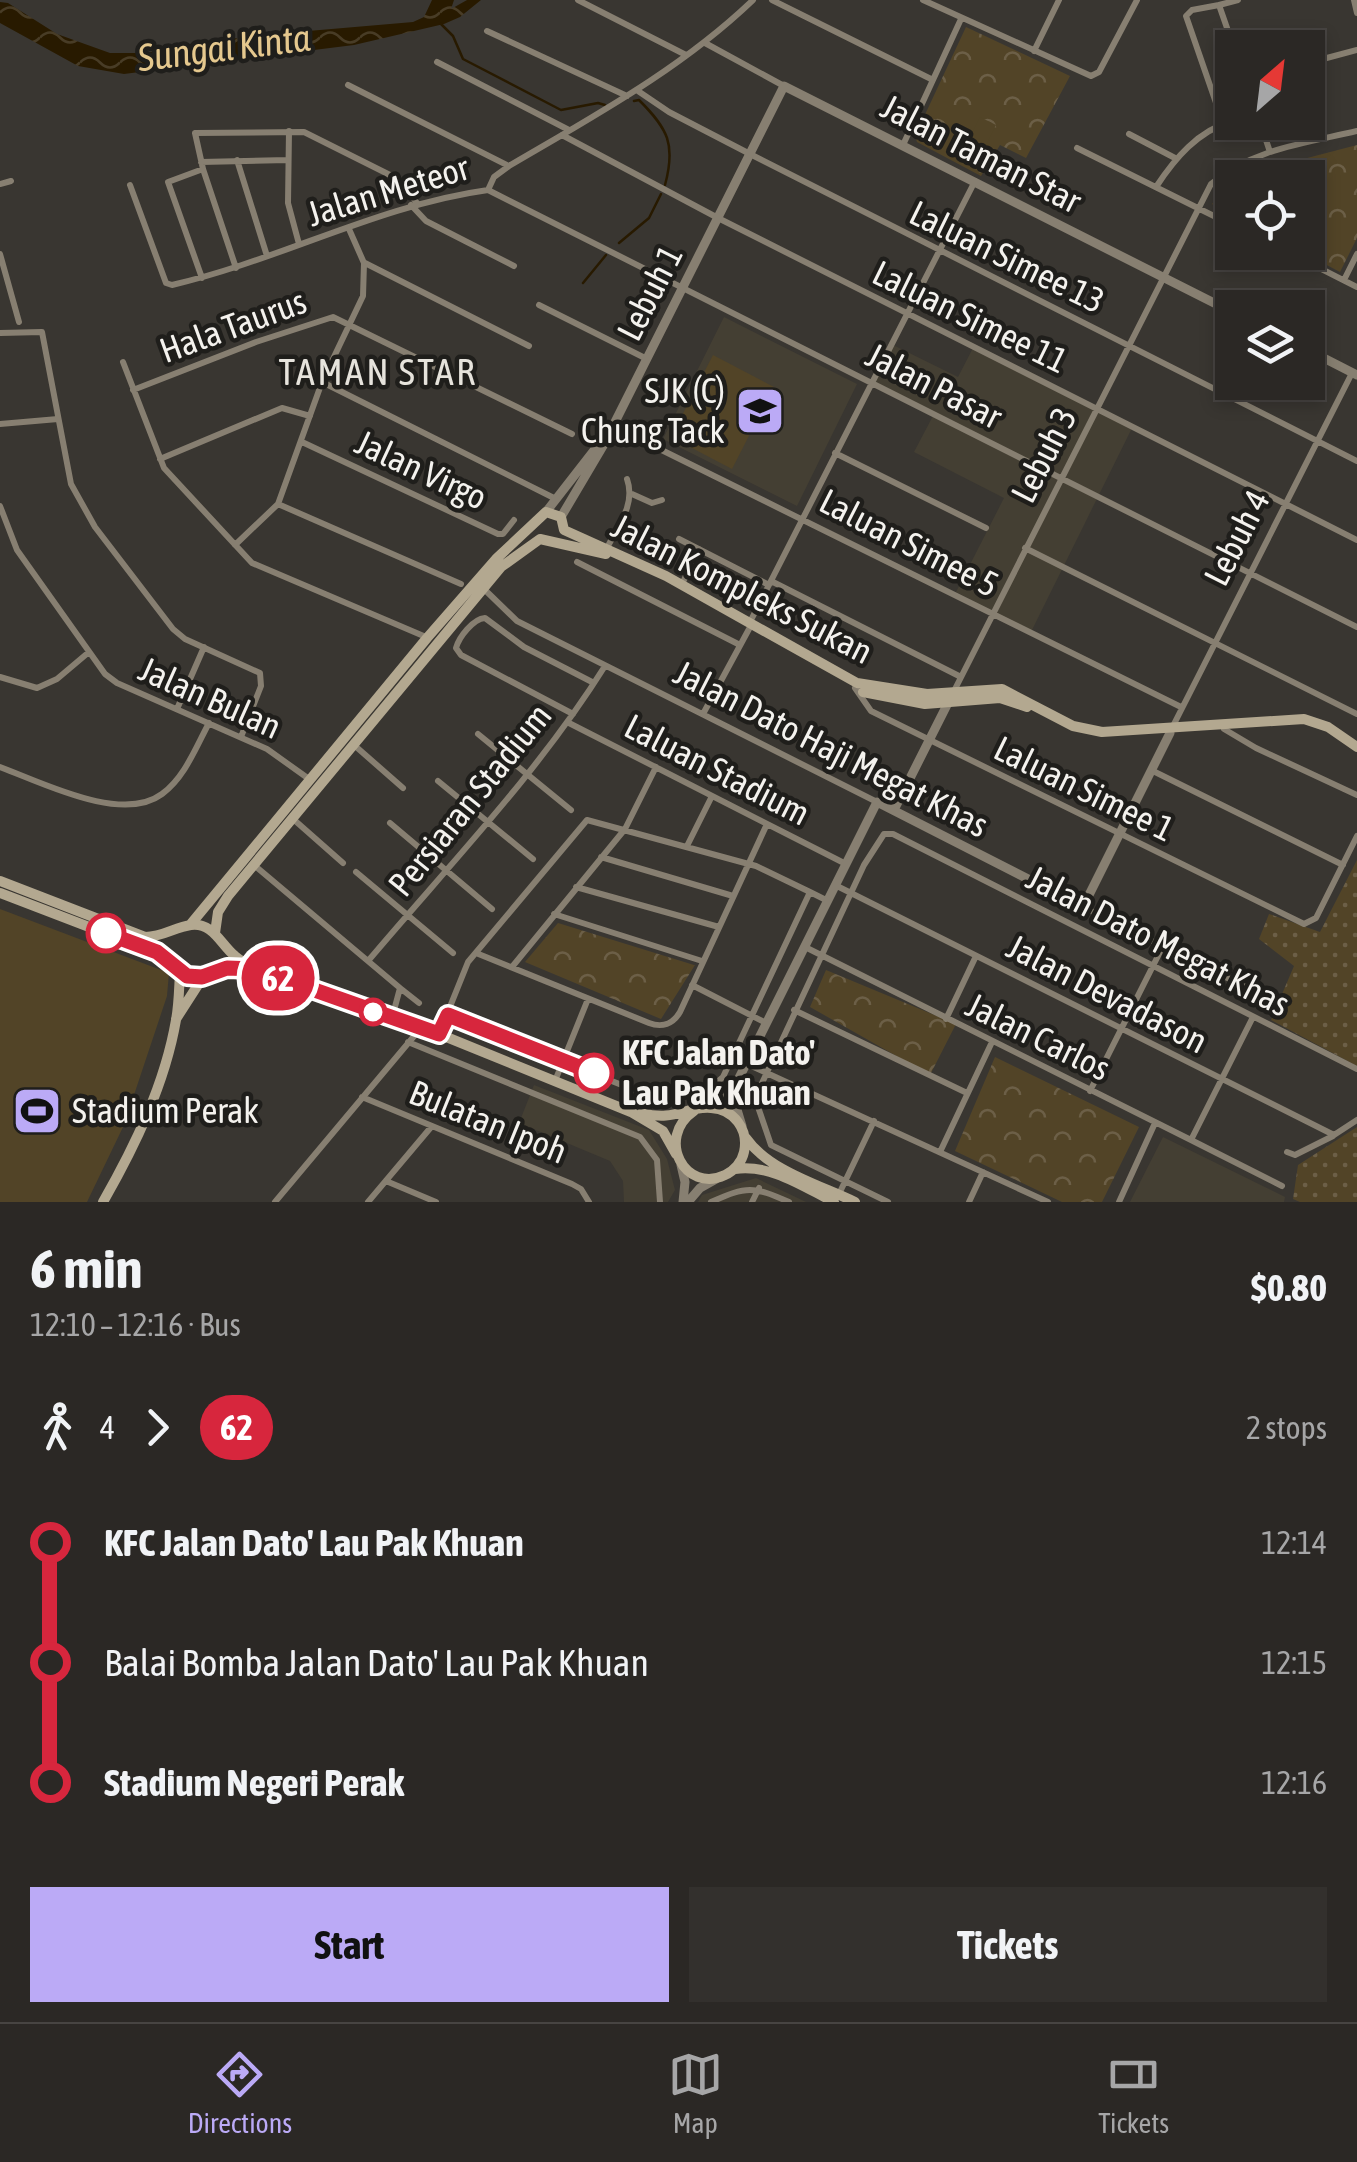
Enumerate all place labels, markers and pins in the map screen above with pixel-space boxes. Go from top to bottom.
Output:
place label: SJK (C) Chung Tack [581,370,725,450]
school or university icon: SJK (C) Chung Tack [734,385,786,437]
unlabelled marker [87,914,125,952]
unlabelled marker [360,999,386,1025]
place label: KFC Jalan Dato' Lau Pak Khuan [622,1032,815,1112]
marker: KFC Jalan Dato' Lau Pak Khuan [575,1054,613,1092]
sports icon: Stadium Perak [11,1085,63,1137]
place label: Stadium Perak [72,1090,259,1130]

